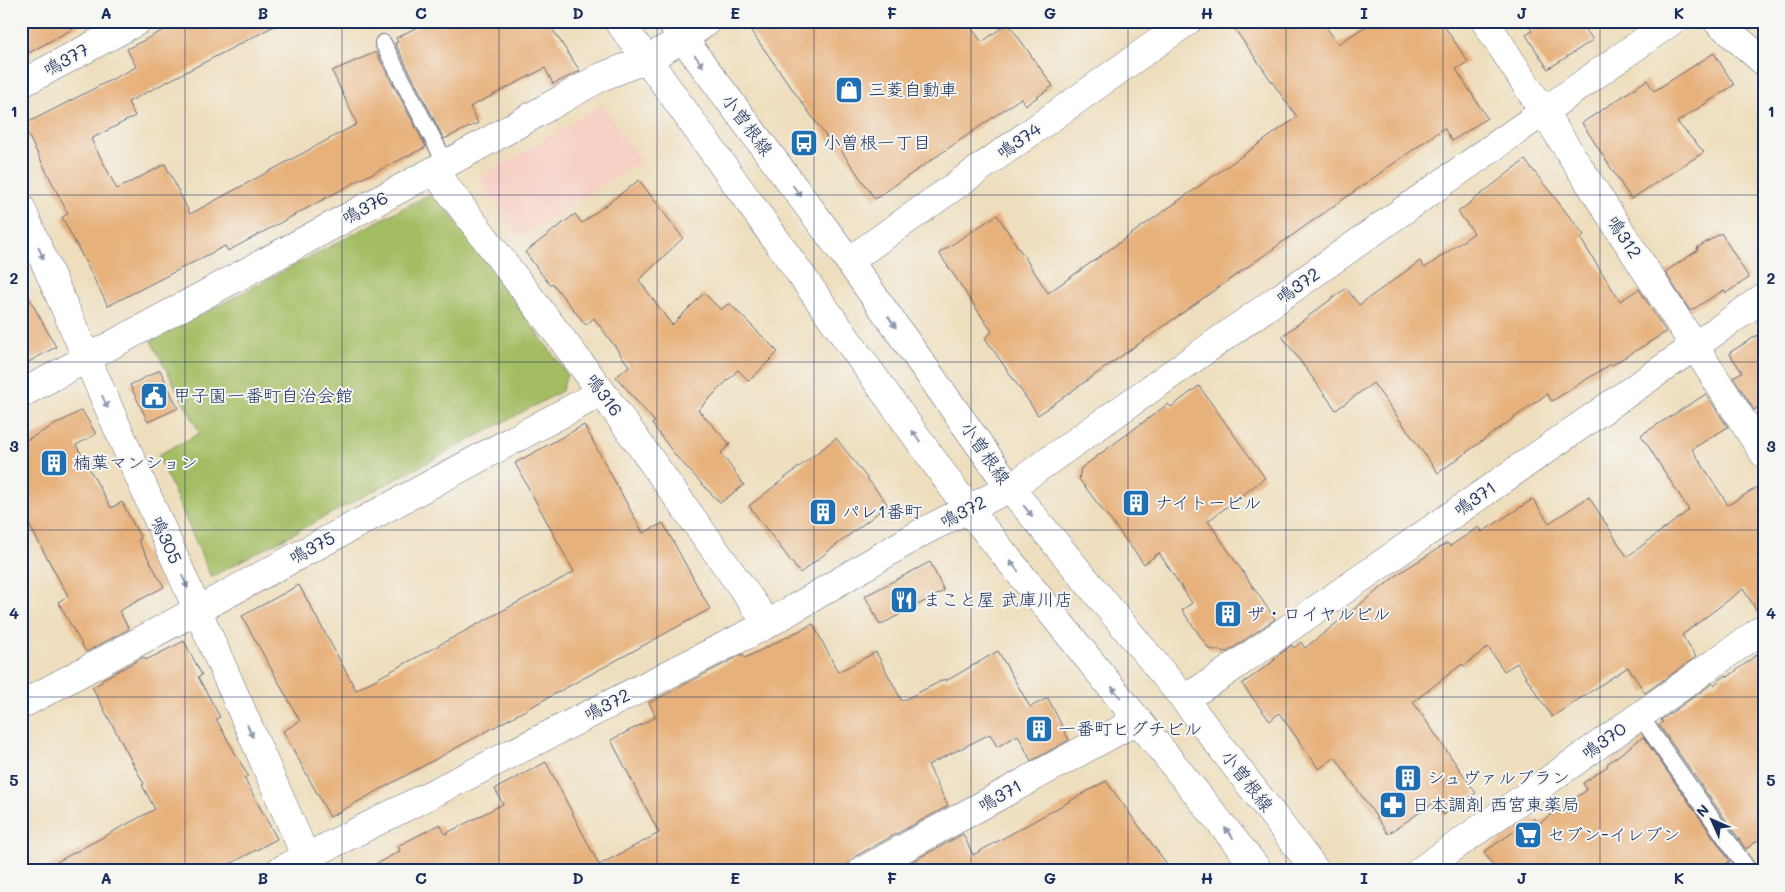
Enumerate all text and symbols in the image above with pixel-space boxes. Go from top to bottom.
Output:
text: A [100,2,112,23]
text: B [258,2,268,23]
text: C [415,2,427,23]
text: D [572,2,584,23]
text: E [730,2,740,23]
text: F [887,2,897,23]
text: G [1044,2,1056,23]
text: H [1201,2,1213,23]
text: I [1360,2,1368,23]
text: J [1517,2,1527,23]
text: K [1674,2,1684,23]
street label: 鳴377 [38,37,93,81]
one-way arrow [694,54,705,67]
shop icon: 三菱自動車 [834,75,864,105]
place label: 三菱自動車 [868,77,958,101]
street label: 小曽根線 [717,88,779,160]
text: 1 [10,100,18,121]
text: 1 [1767,100,1775,121]
street label: 鳴374 [991,116,1046,164]
bus stop icon: 小曽根一丁目 [789,128,819,158]
place label: 小曽根一丁目 [823,130,931,154]
one-way arrow [791,184,802,197]
street label: 鳴376 [337,185,392,229]
street label: 鳴312 [1602,210,1648,263]
one-way arrow [37,246,45,260]
street label: 鳴372 [1271,261,1324,309]
text: 2 [10,267,19,288]
text: 2 [1767,267,1776,288]
one-way arrow [887,315,897,329]
street label: 鳴316 [581,368,628,421]
public building icon: 甲子園一番町自治会館 [139,381,169,411]
place label: 甲子園一番町自治会館 [173,383,353,407]
one-way arrow [102,395,110,409]
street label: 小曽根線 [955,416,1016,489]
one-way arrow [911,429,921,443]
text: 3 [9,435,19,456]
text: 3 [1766,435,1776,456]
building icon: 楠葉マンション [39,448,69,478]
place label: 楠葉マンション [73,450,198,474]
street label: 鳴371 [1448,475,1500,521]
building icon: ナイトービル [1121,488,1151,518]
street label: 鳴372 [935,489,990,533]
place label: ナイトービル [1155,490,1261,514]
building icon: パレ1番町 [808,497,838,527]
place label: パレ1番町 [842,499,922,523]
one-way arrow [1023,504,1034,517]
street label: 鳴305 [146,512,188,567]
street label: 鳴375 [284,525,339,569]
one-way arrow [1008,560,1019,573]
one-way arrow [181,575,189,590]
restaurant icon: まこと屋 武庫川店 [889,585,919,615]
place label: まこと屋 武庫川店 [923,587,1073,611]
building icon: ザ・ロイヤルビル [1213,599,1243,629]
place label: ザ・ロイヤルビル [1247,601,1390,625]
text: 4 [9,602,19,623]
text: 4 [1766,602,1776,623]
street label: 鳴372 [579,682,634,726]
one-way arrow [1110,686,1121,699]
building icon: 一番町ヒグチビル [1024,714,1054,744]
place label: 一番町ヒグチビル [1058,716,1202,740]
street label: 鳴370 [1576,716,1631,764]
one-way arrow [247,724,255,738]
street label: 小曽根線 [1216,745,1279,816]
building icon: シュヴァルブラン [1393,763,1423,793]
place label: シュヴァルブラン [1427,765,1570,789]
text: 5 [9,769,19,790]
text: 5 [1766,769,1776,790]
street label: 鳴371 [973,773,1026,817]
pharmacy icon: 日本調剤 西宮東薬局 [1378,790,1408,820]
place label: 日本調剤 西宮東薬局 [1412,792,1580,816]
north arrow [1688,794,1738,844]
text: N [1692,800,1713,821]
supermarket icon: セブン-イレブン [1513,820,1543,850]
place label: セブン-イレブン [1547,822,1681,846]
one-way arrow [1223,827,1234,840]
text: A [100,867,112,888]
text: B [258,867,268,888]
text: C [415,867,427,888]
text: D [572,867,584,888]
text: E [730,867,740,888]
text: F [887,867,897,888]
text: G [1044,867,1056,888]
text: H [1201,867,1213,888]
text: I [1360,867,1368,888]
text: J [1517,867,1527,888]
text: K [1674,867,1684,888]

